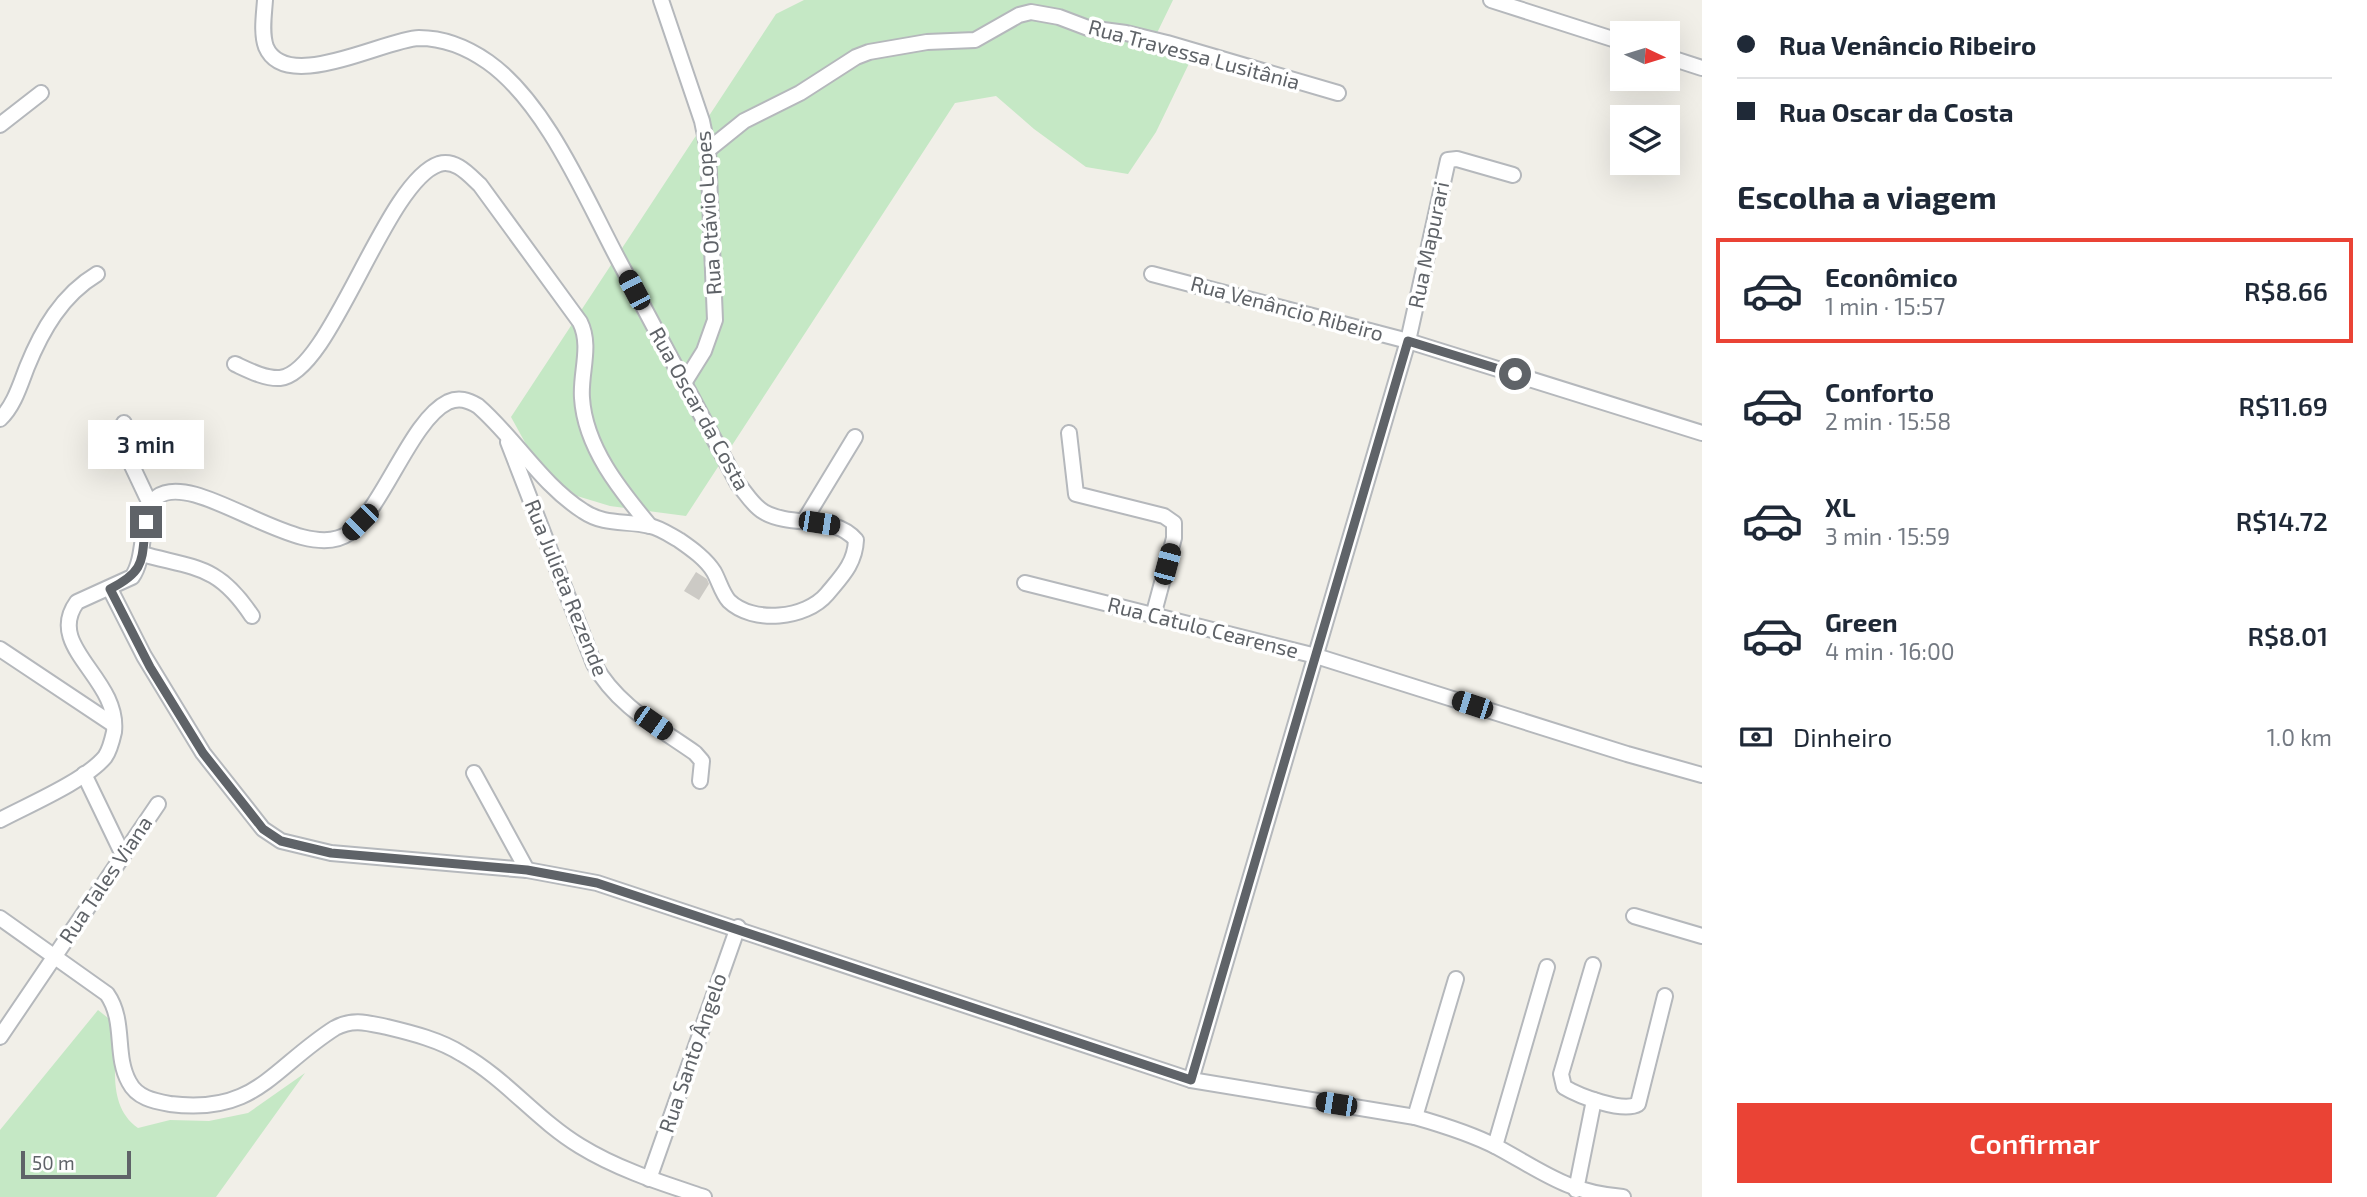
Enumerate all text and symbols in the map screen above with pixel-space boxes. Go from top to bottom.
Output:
street label: Rua Travessa Lusitânia [1086,13,1303,94]
north arrow [1610,21,1680,91]
map controls [1610,21,1680,175]
text: Rua Venâncio Ribeiro [1779,29,2036,60]
text: Rua Oscar da Costa [1779,96,2014,127]
button: layers [1610,105,1680,175]
street label: Rua Otávio Lopes [689,130,726,296]
text: Escolha a viagem [1737,177,1997,215]
street label: Rua Mapurari [1402,179,1453,310]
icon: car [1741,259,1804,322]
text: Econômico [1825,261,1958,292]
car [615,267,654,313]
street label: Rua Venâncio Ribeiro [1188,270,1387,345]
text: R$8.66 [2244,275,2328,306]
text: 1 min · 15:57 [1825,292,1945,320]
street label: Rua Oscar da Costa [645,322,756,494]
route start [1499,358,1531,390]
icon: car [1741,374,1804,437]
text: Conforto [1825,376,1934,407]
text: R$11.69 [2238,390,2328,421]
text: 2 min · 15:58 [1825,407,1951,435]
callout: 3 min [88,420,204,470]
text: 3 min [117,430,175,458]
icon: car [1741,489,1804,552]
text: XL [1825,491,1856,522]
street label: Rua Julieta Rezende [521,495,614,679]
car [338,500,383,544]
text: R$14.72 [2236,505,2328,536]
route end [130,506,162,538]
car [797,509,842,537]
text: 3 min · 15:59 [1825,522,1950,550]
car [1152,541,1183,587]
street label: Rua Catulo Cearense [1105,591,1301,662]
icon: car [1741,604,1804,667]
text: Green [1825,606,1898,637]
text: R$8.01 [2247,620,2328,651]
text: 4 min · 16:00 [1825,637,1955,665]
car [1449,689,1496,721]
car [630,702,677,744]
icon: cash [1737,718,1775,756]
text: Dinheiro [1793,721,1892,752]
text: 1.0 km [2267,723,2332,751]
street label: Rua Tales Viana [53,811,157,948]
street label: Rua Santo Ângelo [653,969,731,1136]
car [1314,1090,1359,1118]
button: Confirmar [1737,1103,2332,1183]
scale bar [21,1148,131,1180]
text: 50 m [32,1151,75,1174]

